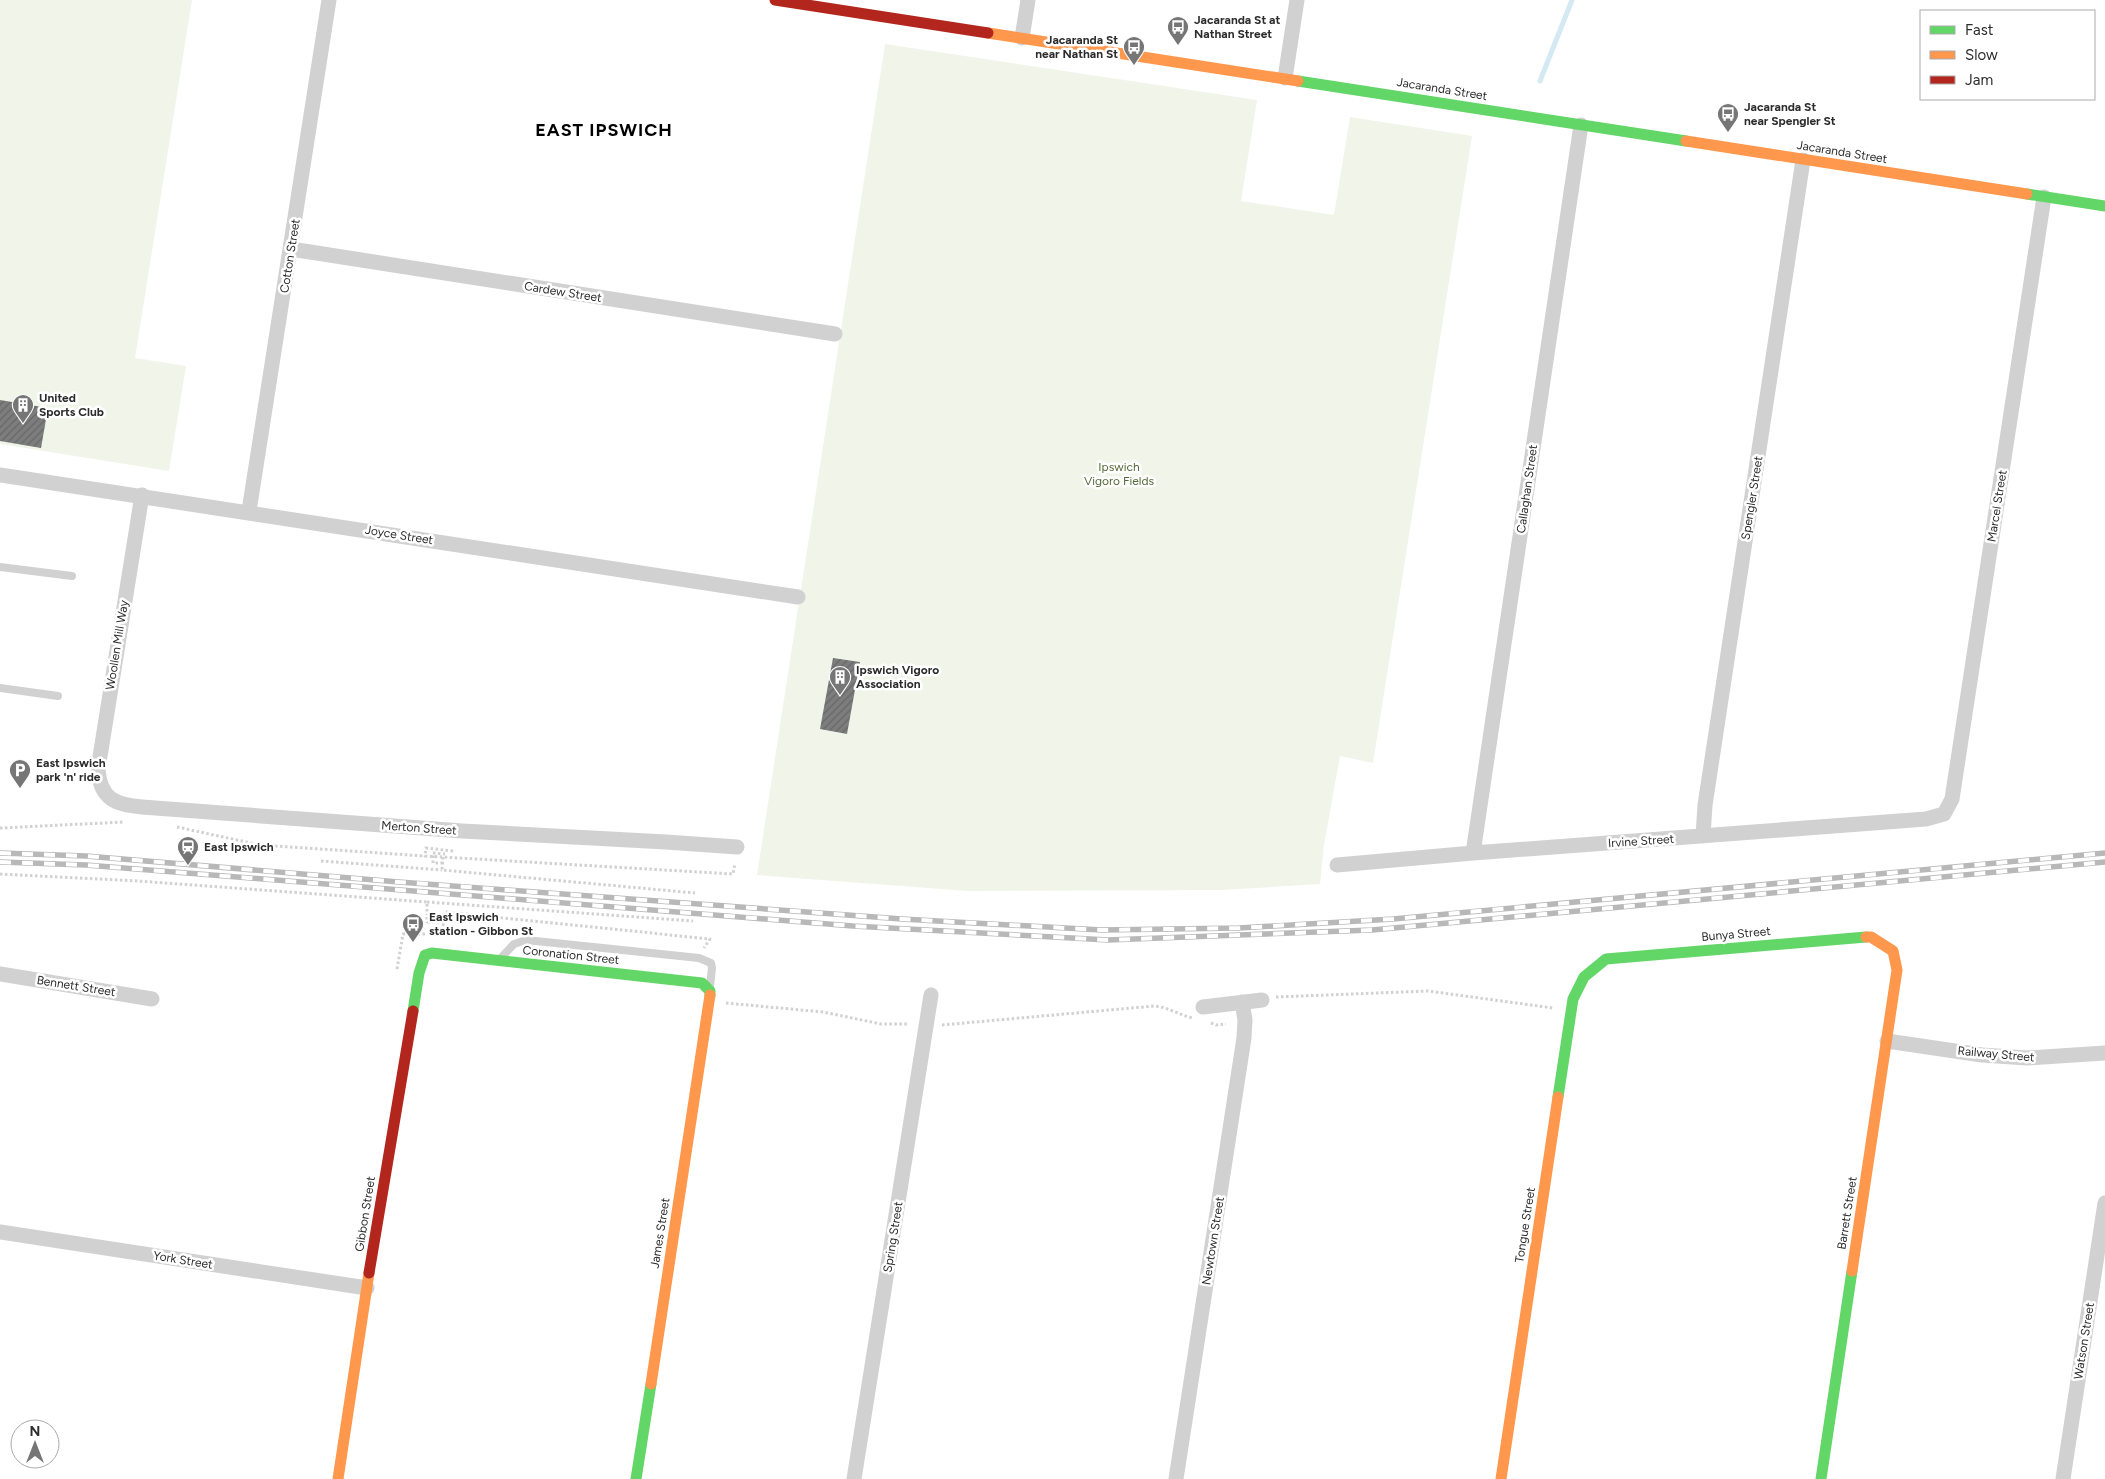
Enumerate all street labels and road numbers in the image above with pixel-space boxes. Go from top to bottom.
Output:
street label: Jacaranda Street [1396,75,1489,103]
street label: Jacaranda Street [1796,138,1889,166]
street label: Cotton Street [277,217,303,294]
street label: Cardew Street [523,279,603,305]
street label: Callaghan Street [1514,443,1540,534]
street label: Spengler Street [1738,455,1766,541]
street label: Marcel Street [1984,469,2010,543]
street label: Joyce Street [364,523,435,547]
street label: Woollen Mill Way [103,598,131,691]
street label: Merton Street [381,818,458,838]
street label: Irvine Street [1608,832,1675,850]
street label: Bunya Street [1701,924,1772,944]
street label: Coronation Street [522,943,620,967]
street label: Bennett Street [36,973,117,999]
street label: Railway Street [1957,1044,2036,1064]
street label: Gibbon Street [352,1175,378,1253]
street label: Barrett Street [1834,1175,1860,1251]
street label: Tongue Street [1512,1186,1538,1264]
street label: Newtown Street [1199,1195,1227,1286]
street label: James Street [648,1196,673,1269]
street label: Spring Street [880,1200,906,1273]
street label: York Street [152,1248,214,1272]
street label: Watson Street [2071,1301,2097,1380]

